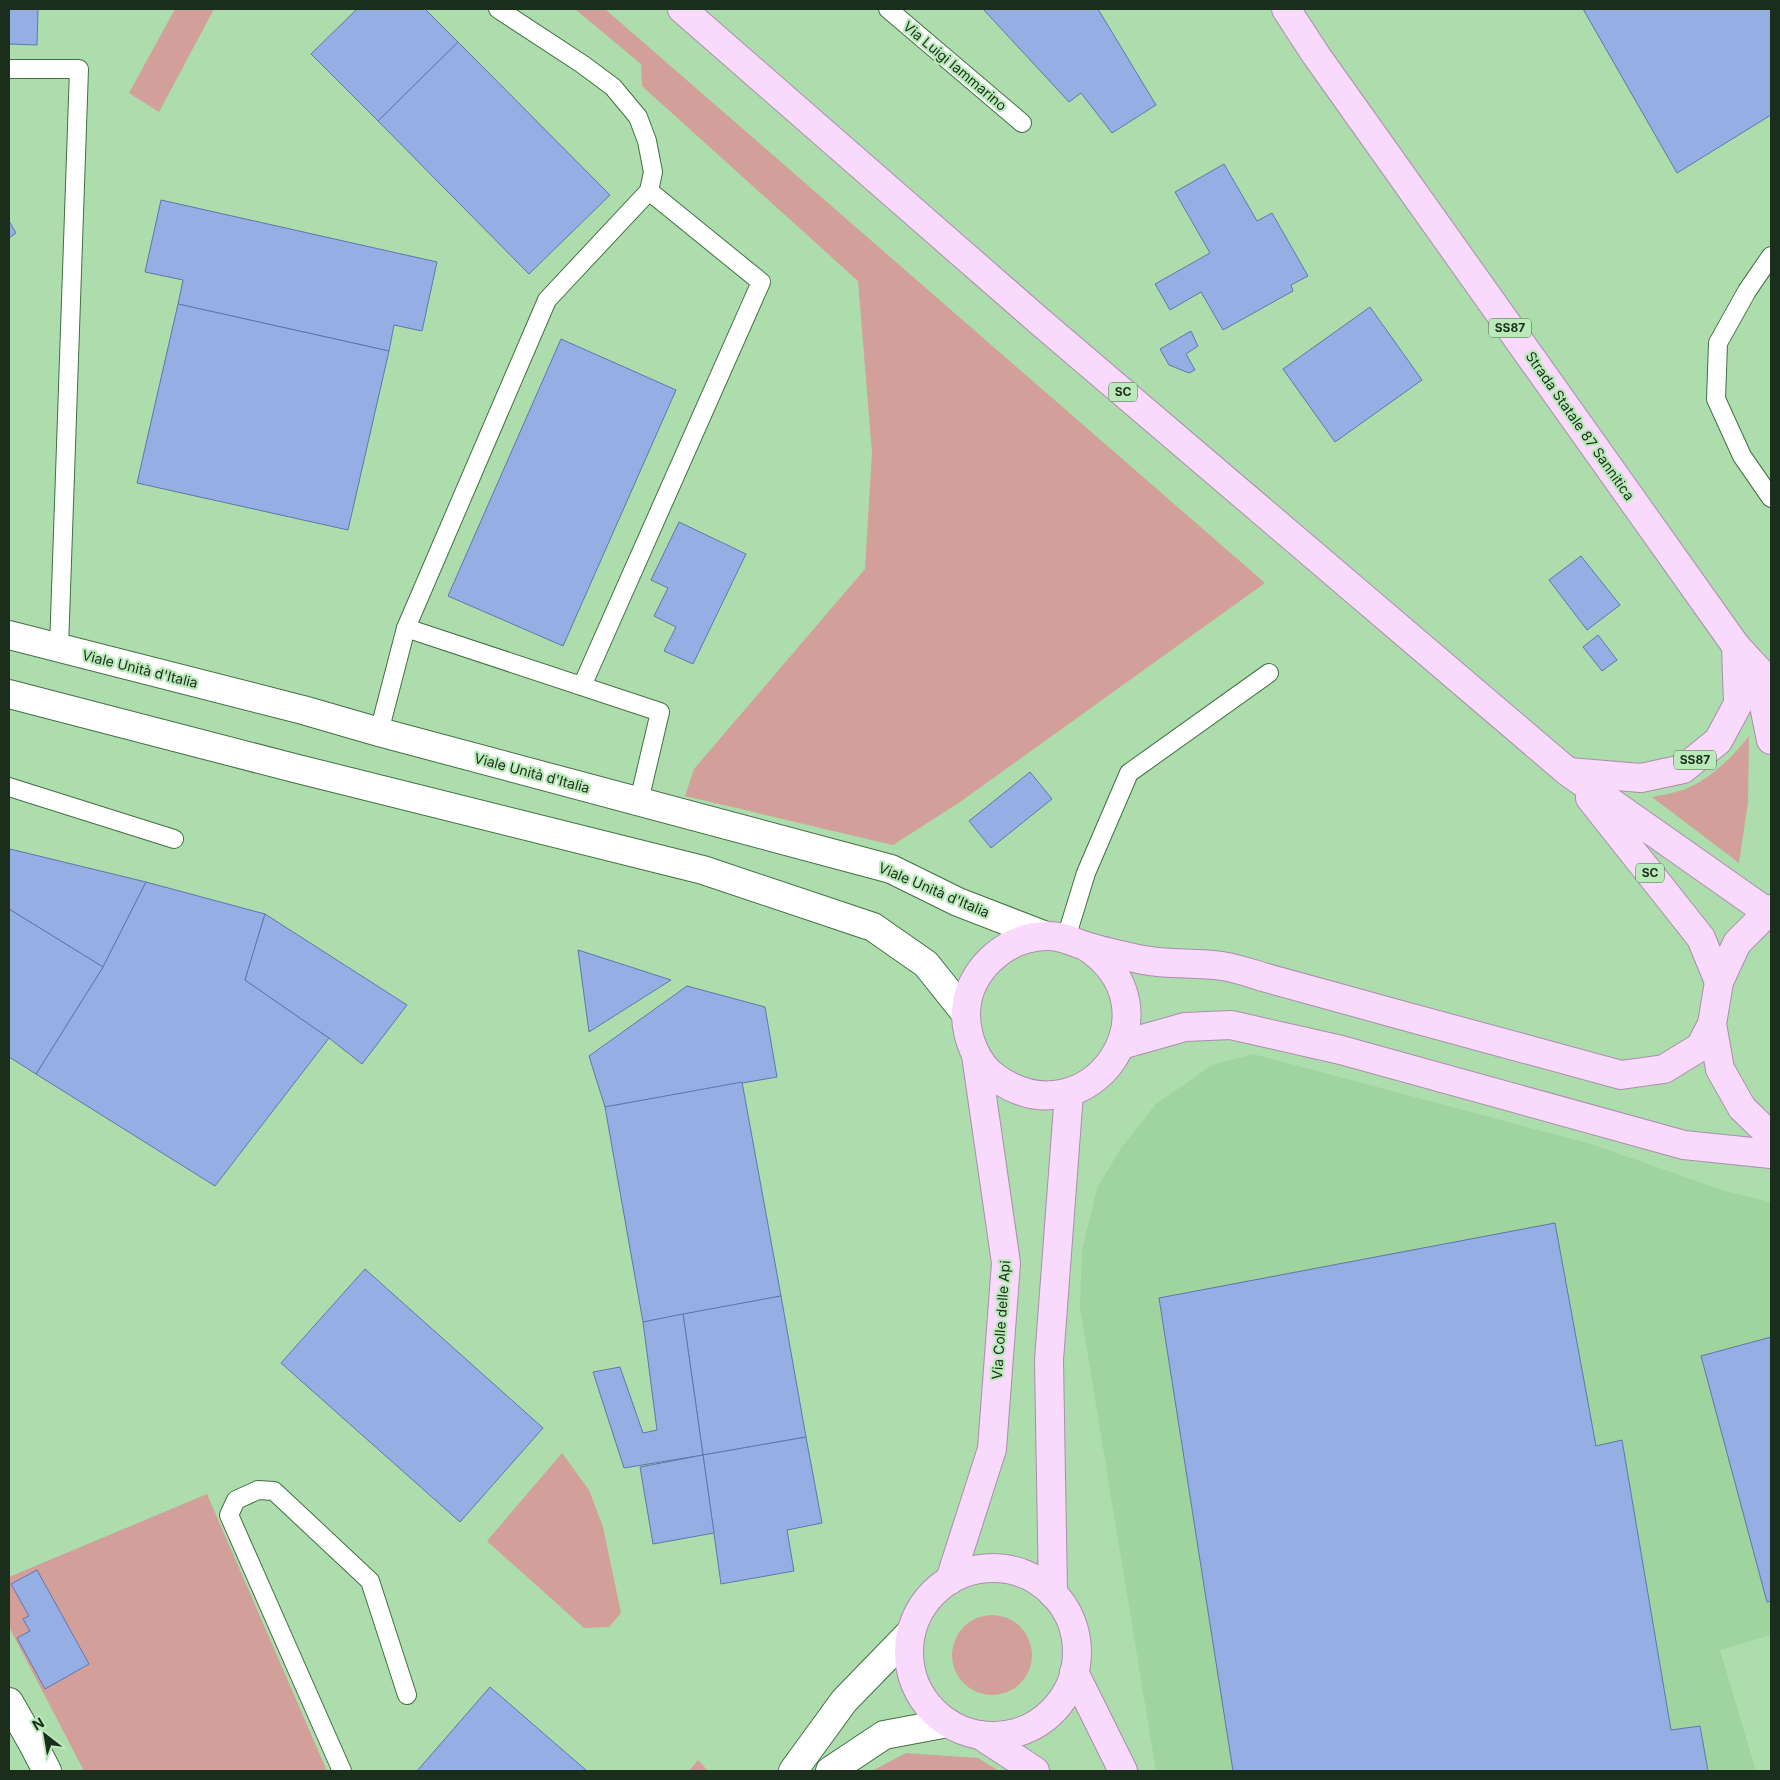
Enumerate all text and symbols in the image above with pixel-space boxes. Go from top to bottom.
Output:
street label: Via Luigi Iammarino [900,17,1011,114]
road number: SS87 [1489,318,1531,338]
street label: Strada Statale 87 Sannitica [1522,348,1638,503]
road number: SC [1109,382,1137,402]
street label: Viale Unità d'Italia [80,646,200,691]
street label: Viale Unità d'Italia [473,749,592,796]
road number: SS87 [1674,750,1716,770]
street label: Viale Unità d'Italia [876,859,992,921]
road number: SC [1636,864,1664,882]
street label: Via Colle delle Api [988,1260,1013,1380]
north arrow [20,1710,70,1760]
text: N [29,1713,47,1733]

